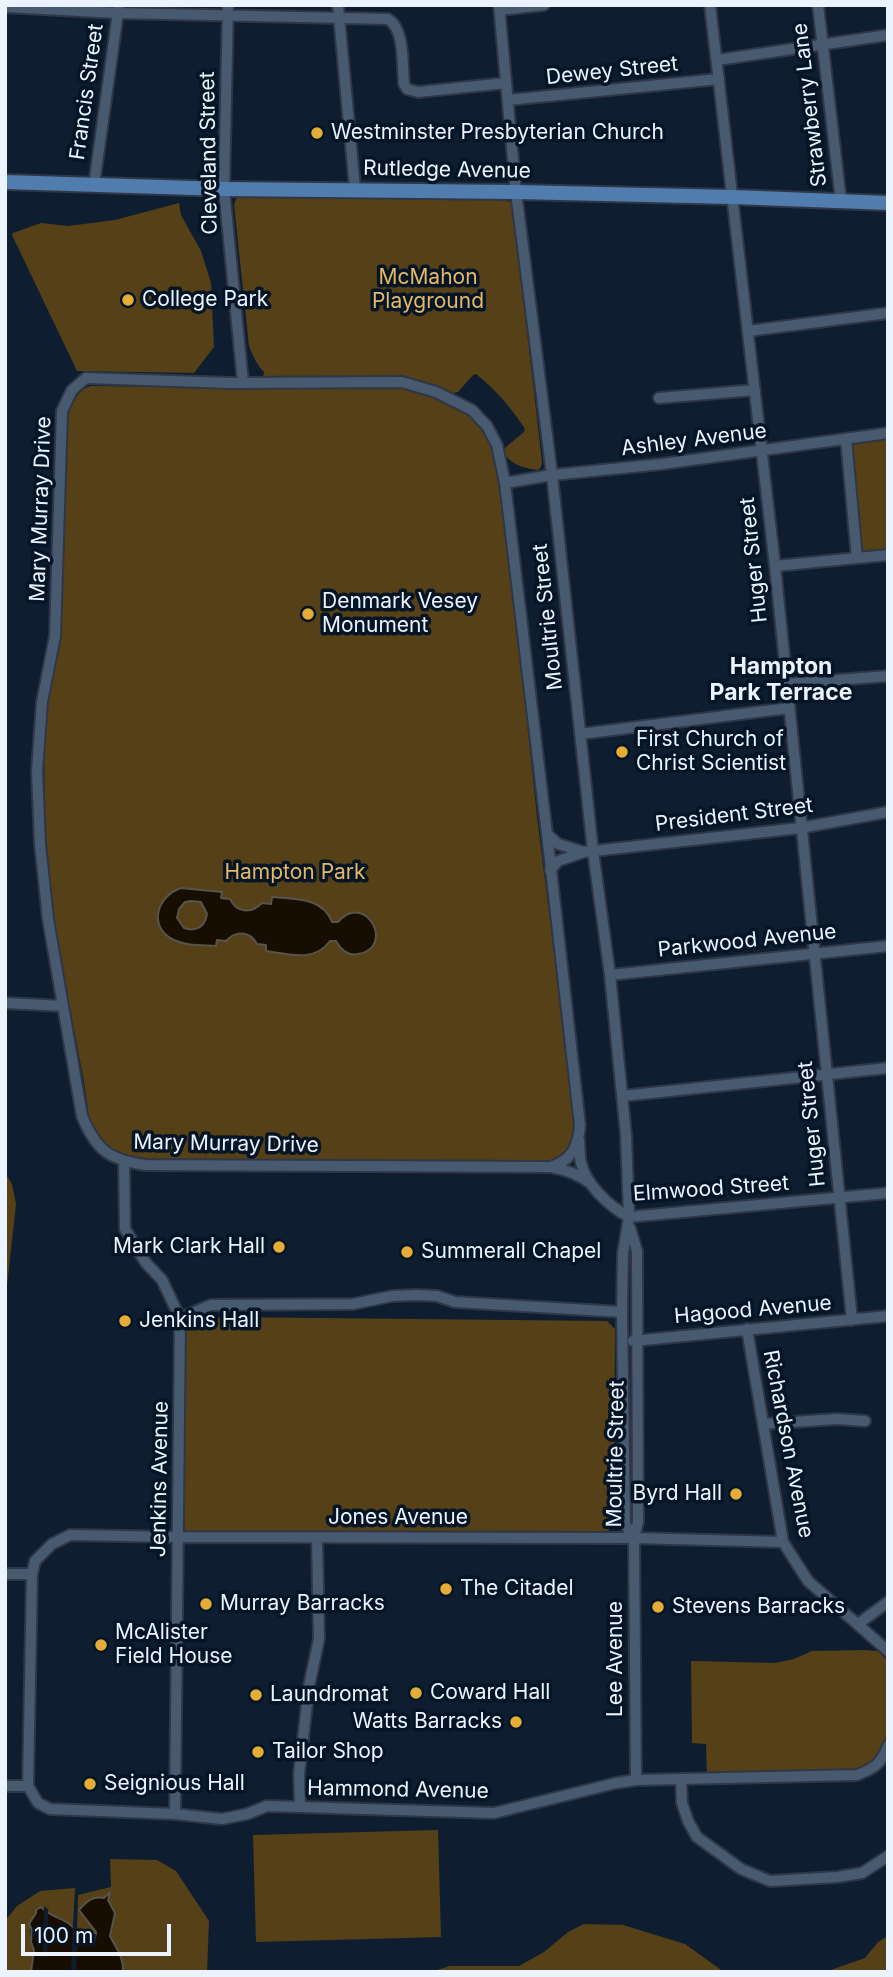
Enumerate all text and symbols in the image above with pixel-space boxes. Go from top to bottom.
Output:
street label: Francis Street [65,22,109,162]
street label: Strawberry Lane [787,22,833,188]
street label: Dewey Street [545,52,679,90]
street label: Cleveland Street [195,71,223,235]
place label: Westminster Presbyterian Church [331,120,664,146]
marker: Westminster Presbyterian Church [309,125,325,141]
street label: Rutledge Avenue [363,156,531,184]
park label: McMahon Playground [372,265,484,315]
place label: College Park [142,287,268,313]
marker: College Park [120,292,136,308]
street label: Mary Murray Drive [25,416,57,602]
street label: Ashley Avenue [620,419,768,461]
street label: Huger Street [735,496,773,624]
street label: Moultrie Street [528,543,568,691]
place label: Denmark Vesey Monument [322,589,478,639]
marker: Denmark Vesey Monument [300,606,316,622]
district label: Hampton Park Terrace [710,653,852,707]
place label: First Church of Christ Scientist [636,727,786,777]
marker: First Church of Christ Scientist [614,744,630,760]
street label: President Street [654,793,814,837]
park label: Hampton Park [224,860,366,886]
street label: Parkwood Avenue [656,919,838,963]
street label: Huger Street [793,1060,831,1188]
street label: Mary Murray Drive [133,1130,319,1158]
street label: Elmwood Street [632,1171,790,1207]
place label: Mark Clark Hall [113,1234,265,1260]
marker: Mark Clark Hall [271,1239,287,1255]
place label: Summerall Chapel [421,1239,601,1265]
marker: Summerall Chapel [399,1244,415,1260]
street label: Hagood Avenue [673,1291,833,1329]
place label: Jenkins Hall [139,1308,259,1334]
marker: Jenkins Hall [117,1313,133,1329]
street label: Richardson Avenue [757,1348,819,1540]
street label: Moultrie Street [602,1380,630,1528]
street label: Jenkins Avenue [146,1401,174,1557]
place label: Byrd Hall [633,1481,722,1507]
marker: Byrd Hall [728,1486,744,1502]
street label: Jones Avenue [328,1505,468,1531]
place label: The Citadel [460,1576,574,1602]
marker: The Citadel [438,1581,454,1597]
place label: Murray Barracks [220,1591,385,1617]
place label: Stevens Barracks [672,1594,845,1620]
marker: Murray Barracks [198,1596,214,1612]
marker: Stevens Barracks [650,1599,666,1615]
street label: Lee Avenue [603,1601,629,1717]
place label: McAlister Field House [115,1620,233,1670]
marker: McAlister Field House [93,1637,109,1653]
place label: Coward Hall [430,1680,550,1706]
place label: Laundromat [270,1682,389,1708]
marker: Coward Hall [408,1685,424,1701]
marker: Laundromat [248,1687,264,1703]
place label: Watts Barracks [352,1709,502,1735]
marker: Watts Barracks [508,1714,524,1730]
place label: Tailor Shop [272,1739,384,1765]
marker: Tailor Shop [250,1744,266,1760]
place label: Seignious Hall [104,1771,245,1797]
marker: Seignious Hall [82,1776,98,1792]
street label: Hammond Avenue [307,1776,489,1804]
scale bar [24,1910,175,1954]
text: 100 m [34,1923,93,1948]

